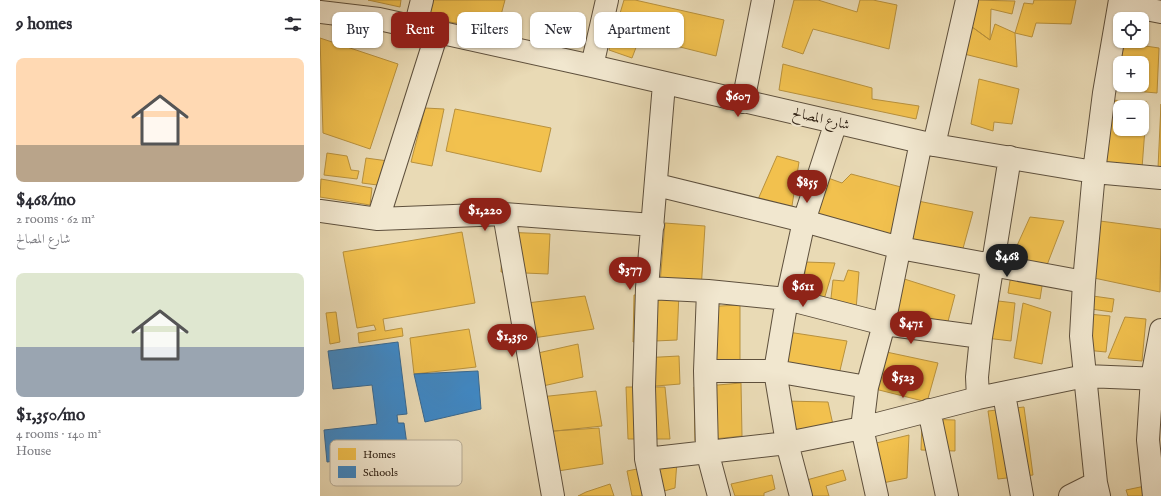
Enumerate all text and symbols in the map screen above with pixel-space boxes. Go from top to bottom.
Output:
chip: Buy [332,12,383,48]
chip: Rent [391,12,449,48]
chip: Filters [457,12,522,48]
chip: New [530,12,586,48]
chip: Apartment [594,12,684,48]
map controls [1113,12,1149,136]
button: locate [1113,12,1149,48]
icon: filters [282,13,304,35]
text: 9 homes [16,14,72,35]
button: + [1113,56,1149,92]
icon: home [124,84,196,156]
pin: $607 [714,84,762,118]
text: $607 [725,88,751,105]
button: − [1113,100,1149,136]
street label: شارع المصالح [790,104,852,137]
pin: $855 [783,170,831,204]
text: $855 [796,174,818,191]
text: $468/mo [16,190,76,211]
pin: $1,220 [452,198,518,232]
text: $1,220 [468,202,502,219]
text: 2 rooms · 62 m² [16,211,95,228]
text: شارع المصالح [16,231,70,248]
pin: $468 [983,244,1031,278]
text: $468 [995,248,1019,265]
pin: $377 [606,257,654,291]
text: $377 [618,261,642,278]
pin: $611 [779,274,827,308]
text: $611 [792,278,814,295]
icon: home [124,299,196,371]
pin: $471 [887,311,935,345]
text: $471 [899,315,923,332]
pin: $1,350 [479,324,545,358]
text: $1,350 [496,328,528,345]
pin: $523 [879,365,927,399]
text: $523 [892,369,914,386]
text: $1,350/mo [16,405,85,426]
text: 4 rooms · 140 m² [16,426,101,443]
legend [330,440,462,486]
text: House [16,443,51,460]
text: Homes [363,448,396,462]
text: Schools [363,466,398,480]

